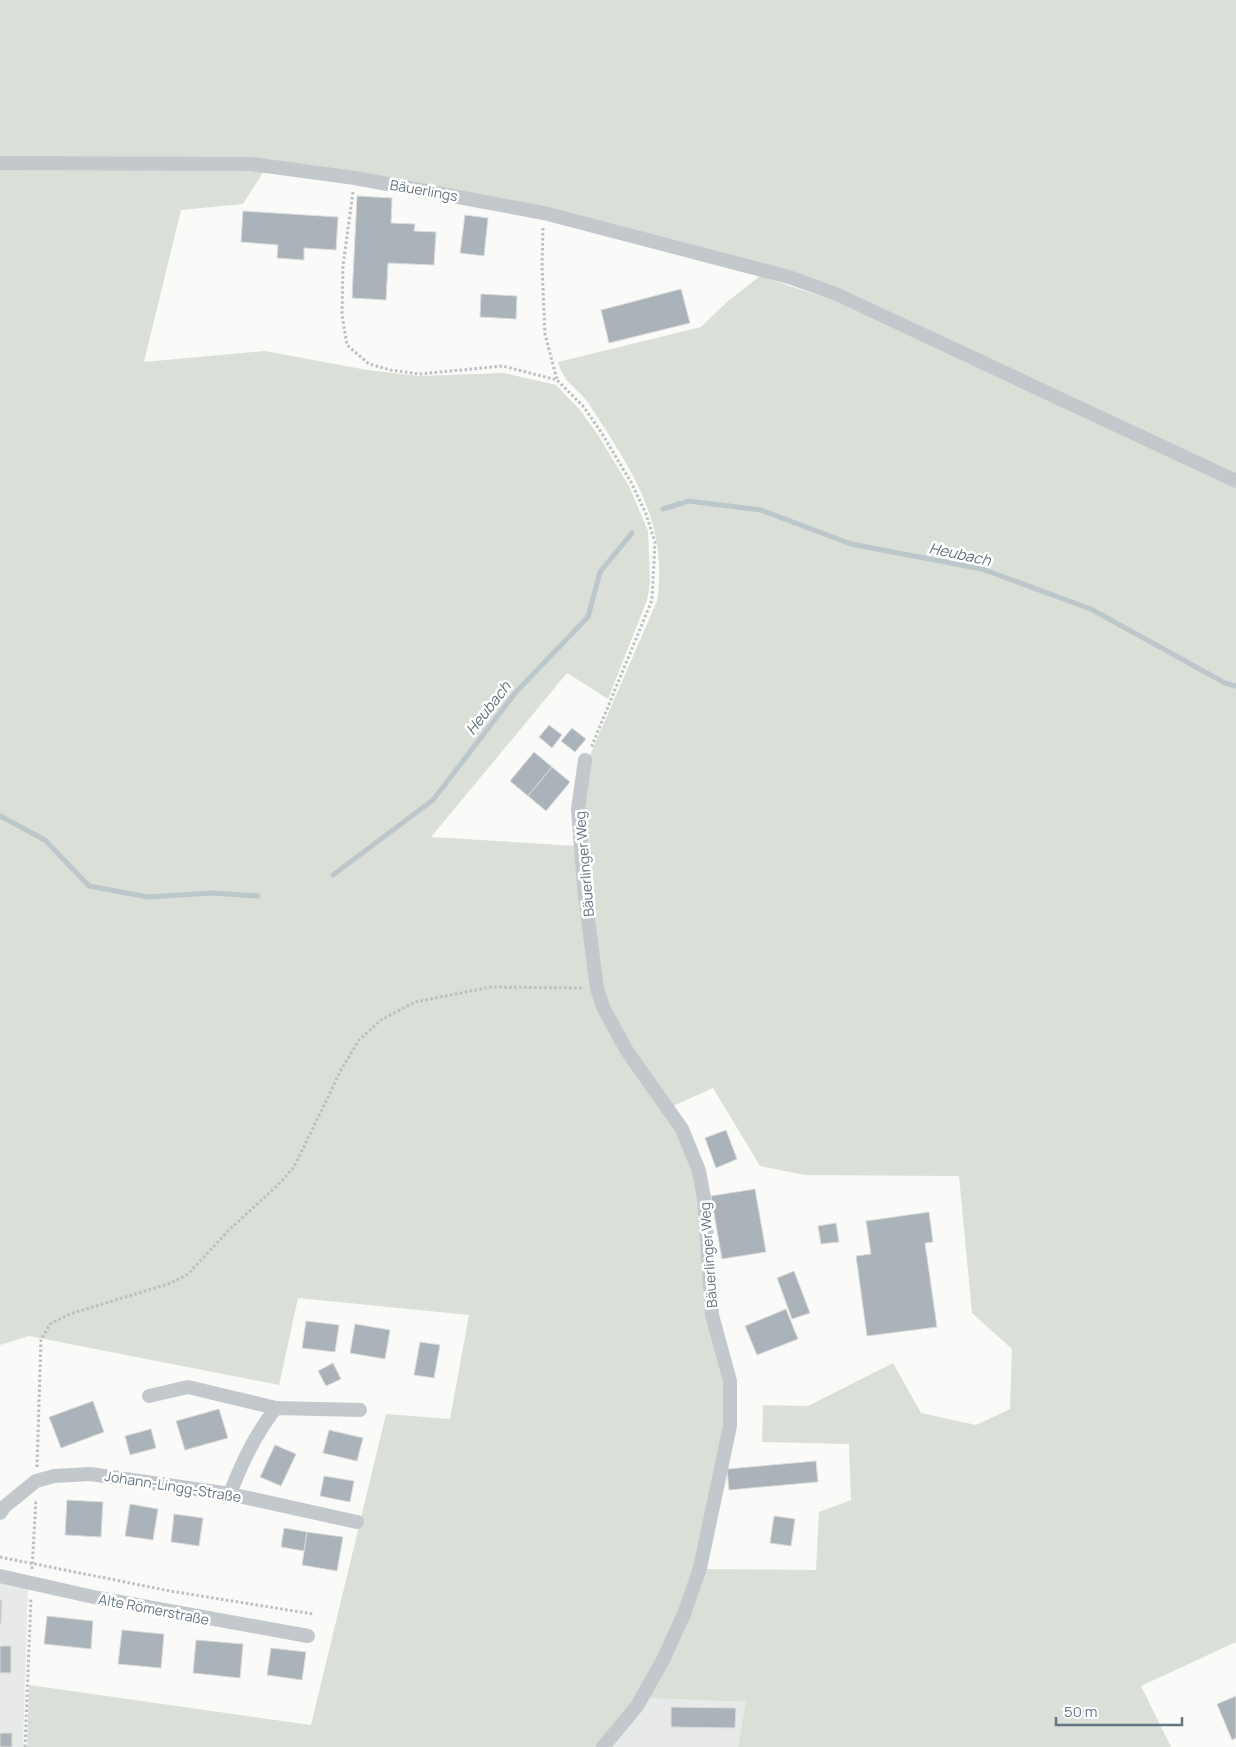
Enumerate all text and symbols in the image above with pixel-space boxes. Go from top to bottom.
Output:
street label: Bäuerlings [389,175,459,205]
water label: Heubach [927,537,994,571]
water label: Heubach [461,676,516,739]
street label: Bäuerlinger Weg [570,810,598,918]
street label: Bäuerlinger Weg [695,1202,721,1308]
street label: Johann-Lingg-Straße [103,1466,243,1506]
street label: Alte Römerstraße [97,1589,211,1629]
scale bar [1056,1694,1182,1726]
text: 50 m [1064,1701,1098,1722]

